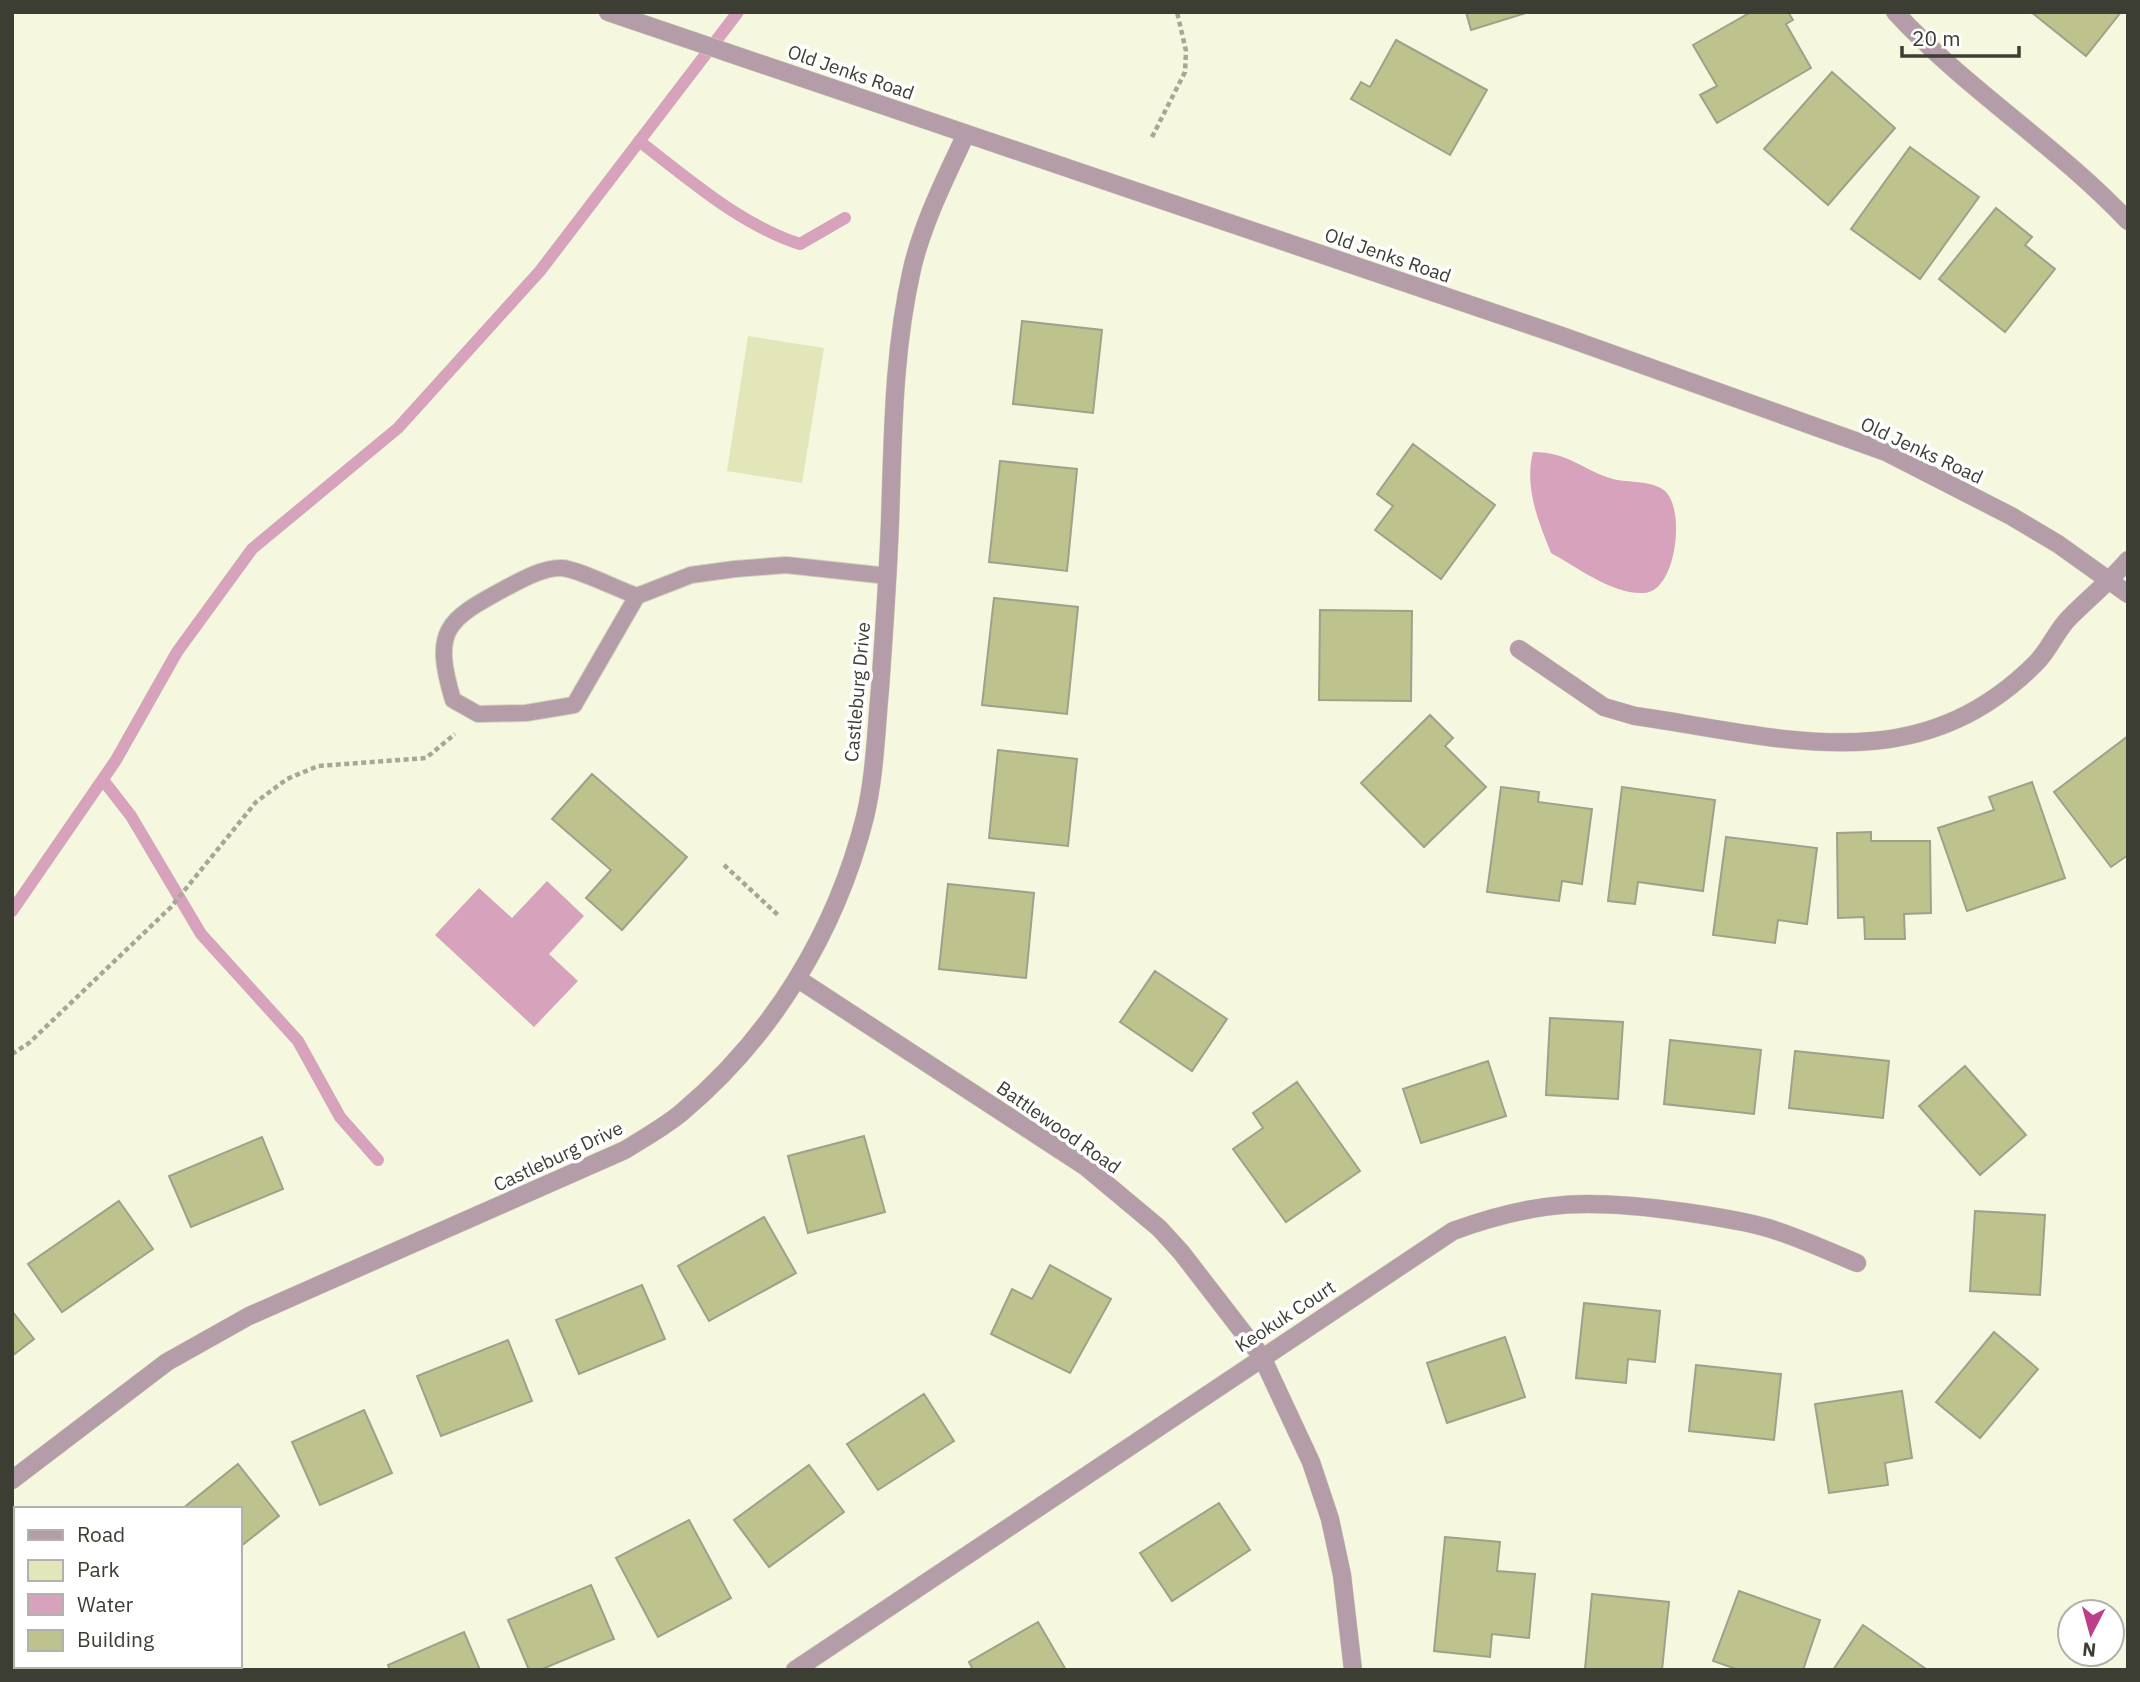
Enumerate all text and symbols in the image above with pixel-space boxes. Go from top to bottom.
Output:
scale bar [1902,14,2019,58]
text: 20 m [1912,24,1961,52]
street label: Old Jenks Road [785,39,917,105]
street label: Old Jenks Road [1322,222,1454,288]
street label: Old Jenks Road [1857,411,1987,489]
street label: Castleburg Drive [839,621,875,763]
street label: Battlewood Road [992,1075,1126,1179]
street label: Castleburg Drive [489,1115,627,1197]
street label: Keokuk Court [1230,1275,1340,1357]
legend [14,1507,242,1668]
text: Road [77,1520,125,1548]
text: Park [77,1555,120,1583]
text: Water [77,1590,134,1618]
north arrow [2056,1598,2126,1668]
text: Building [77,1625,154,1653]
text: N [2081,1637,2097,1663]

